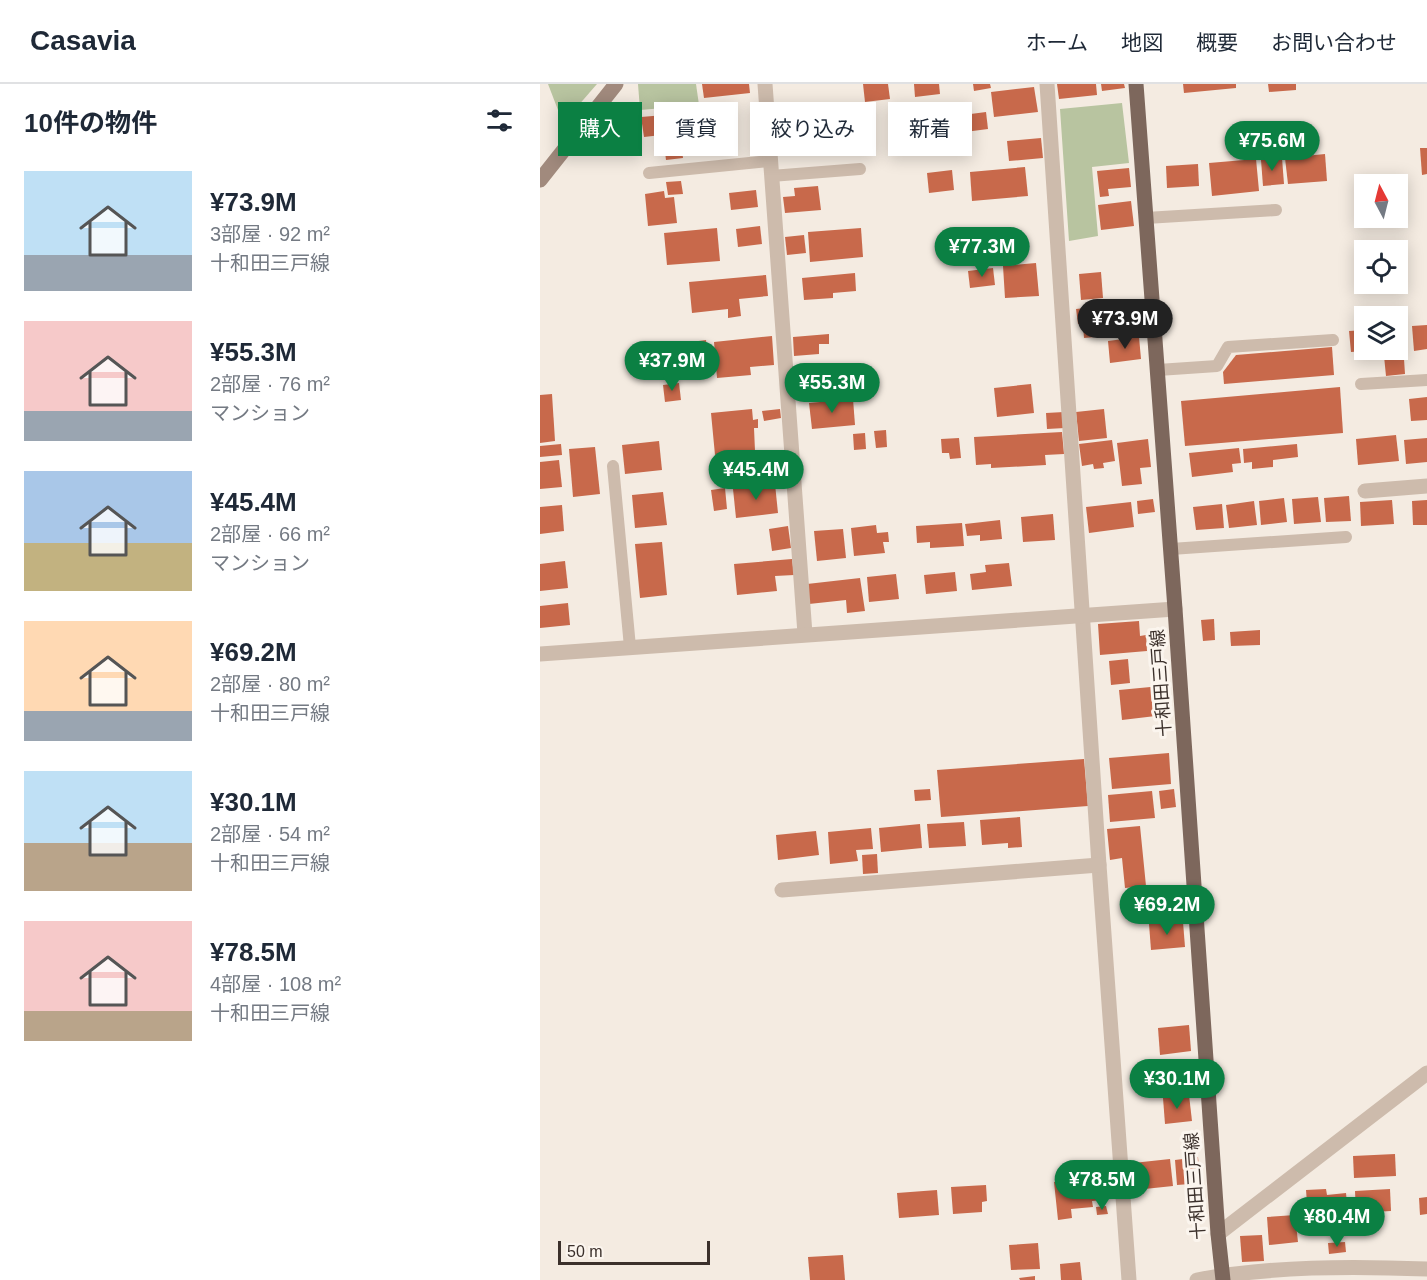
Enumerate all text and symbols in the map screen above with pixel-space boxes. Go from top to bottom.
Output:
text: Casavia [30,25,136,56]
text: ホーム [1026,31,1088,54]
text: 地図 [1121,31,1163,54]
text: 概要 [1196,31,1238,54]
text: お問い合わせ [1271,31,1397,54]
chip: 購入 [558,102,642,156]
chip: 賃貸 [654,102,738,156]
chip: 絞り込み [750,102,876,156]
chip: 新着 [888,102,972,156]
icon: filters [483,104,516,137]
text: 10件の物件 [24,108,157,138]
pin: ¥75.6M [1223,121,1321,172]
text: ¥75.6M [1239,129,1305,151]
north arrow [1354,174,1408,228]
map controls [1354,174,1408,360]
text: ¥73.9M [210,187,297,217]
icon: home [72,195,144,267]
text: 3部屋 · 92 m² [210,223,330,245]
pin: ¥77.3M [933,227,1031,278]
text: ¥77.3M [949,235,1015,257]
button: locate [1354,240,1408,294]
text: 十和田三戸線 [210,252,330,274]
pin: ¥73.9M [1076,299,1174,350]
button: layers [1354,306,1408,360]
text: ¥73.9M [1092,307,1158,329]
text: ¥55.3M [210,337,297,367]
pin: ¥37.9M [623,341,721,392]
icon: home [72,345,144,417]
text: ¥37.9M [639,349,705,371]
pin: ¥55.3M [783,363,881,414]
text: ¥55.3M [799,371,865,393]
text: 2部屋 · 76 m² [210,373,330,395]
text: マンション [210,402,310,424]
pin: ¥45.4M [707,450,805,501]
text: ¥45.4M [723,458,789,480]
text: ¥45.4M [210,487,297,517]
icon: home [72,495,144,567]
text: 2部屋 · 66 m² [210,523,330,545]
text: マンション [210,552,310,574]
street label: 十和田三戸線 [1147,628,1175,738]
text: ¥69.2M [210,637,297,667]
icon: home [72,645,144,717]
text: 2部屋 · 80 m² [210,673,330,695]
text: 十和田三戸線 [210,702,330,724]
text: ¥30.1M [210,787,297,817]
icon: home [72,795,144,867]
text: 2部屋 · 54 m² [210,823,330,845]
text: 十和田三戸線 [210,852,330,874]
pin: ¥69.2M [1118,885,1216,936]
text: ¥69.2M [1134,893,1200,915]
text: ¥78.5M [210,937,297,967]
icon: home [72,945,144,1017]
text: 4部屋 · 108 m² [210,973,341,995]
text: 十和田三戸線 [210,1002,330,1024]
pin: ¥30.1M [1128,1059,1226,1110]
text: ¥30.1M [1144,1067,1210,1089]
street label: 十和田三戸線 [1181,1131,1209,1241]
pin: ¥78.5M [1053,1160,1151,1211]
text: ¥78.5M [1069,1168,1135,1190]
pin: ¥80.4M [1288,1197,1386,1248]
text: ¥80.4M [1304,1205,1370,1227]
scale bar [558,1238,710,1266]
text: 50 m [567,1243,603,1260]

